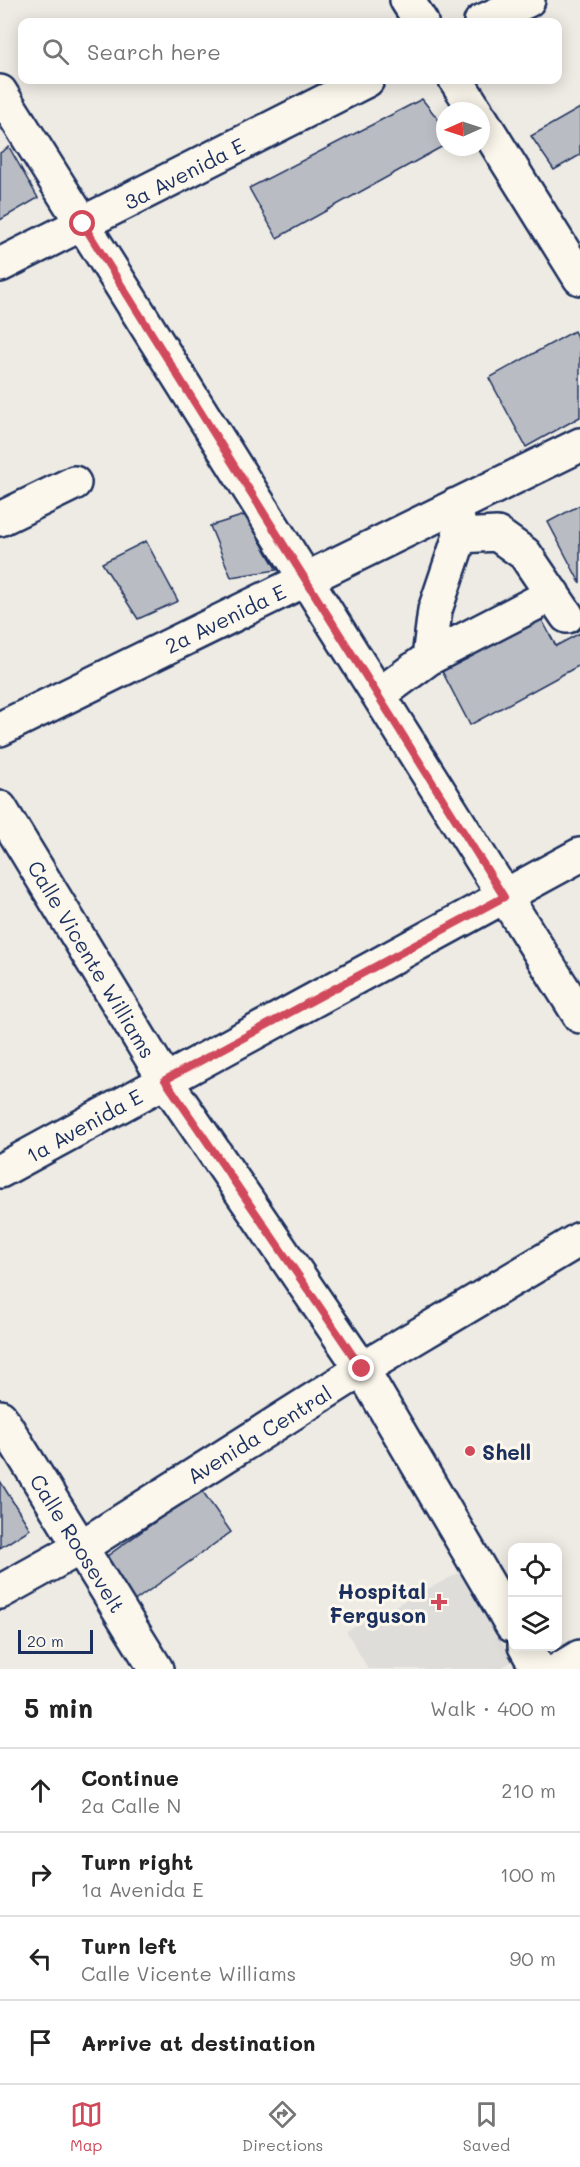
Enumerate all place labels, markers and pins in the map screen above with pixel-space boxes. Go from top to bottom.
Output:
place label: Shell [482,1438,531,1465]
marker: Shell [463,1444,477,1458]
place label: Hospital Ferguson [329,1577,426,1628]
marker: Hospital Ferguson [430,1593,448,1611]

